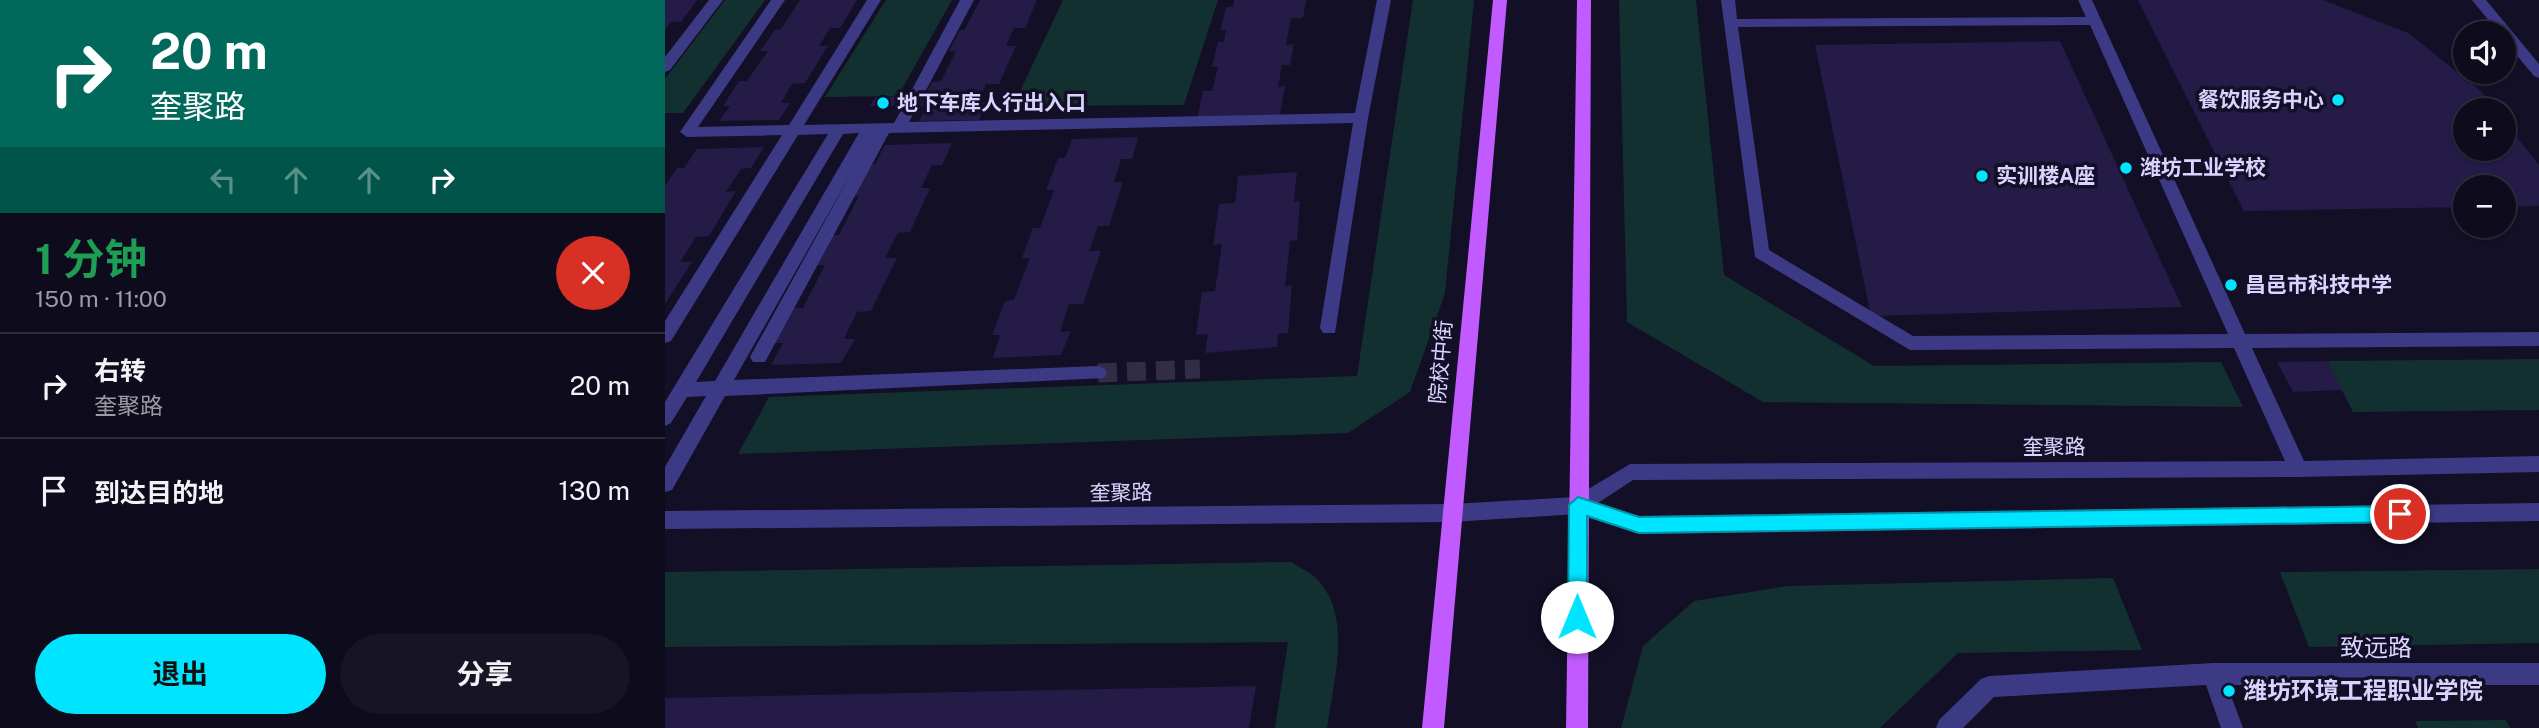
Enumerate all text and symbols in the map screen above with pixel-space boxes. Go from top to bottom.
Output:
map controls [2453,21,2516,238]
button: sound [2453,21,2516,84]
text: 20 m [150,22,268,80]
icon: right [35,28,126,119]
place label: 餐饮服务中心 [2198,87,2324,112]
text: 奎聚路 [150,88,246,125]
place label: 地下车库人行出入口 [897,90,1086,115]
marker: 餐饮服务中心 [2330,92,2346,108]
marker: 地下车库人行出入口 [875,95,891,111]
button: + [2453,98,2516,161]
place label: 潍坊工业学校 [2140,155,2266,180]
marker: 潍坊工业学校 [2118,160,2134,176]
icon: left [204,161,242,199]
icon: ahead [277,161,315,199]
icon: ahead [350,161,388,199]
icon: right [423,161,461,199]
place label: 实训楼A座 [1996,163,2095,188]
marker: 实训楼A座 [1974,168,1990,184]
button: − [2453,175,2516,238]
text: 1 分钟 [35,234,146,283]
button: close [556,236,630,310]
place label: 昌邑市科技中学 [2245,272,2392,297]
marker: 昌邑市科技中学 [2223,277,2239,293]
text: 150 m · 11:00 [35,285,167,312]
street label: 院校中街 [1424,319,1457,405]
text: 右转 [94,355,146,386]
icon: right [35,367,73,405]
text: 20 m [570,370,630,401]
text: 奎聚路 [94,392,163,419]
street label: 奎聚路 [2023,434,2086,459]
icon: arrive [35,472,73,510]
text: 130 m [558,475,630,506]
text: 到达目的地 [94,477,224,508]
street label: 奎聚路 [1089,479,1153,506]
pin [2370,484,2430,544]
icon: arrive [2381,495,2419,533]
position arrow [1540,580,1614,654]
street label: 致远路 [2340,633,2412,661]
button: 退出 [35,634,326,714]
button: 分享 [340,634,630,714]
place label: 潍坊环境工程职业学院 [2243,676,2483,704]
marker: 潍坊环境工程职业学院 [2221,683,2237,699]

